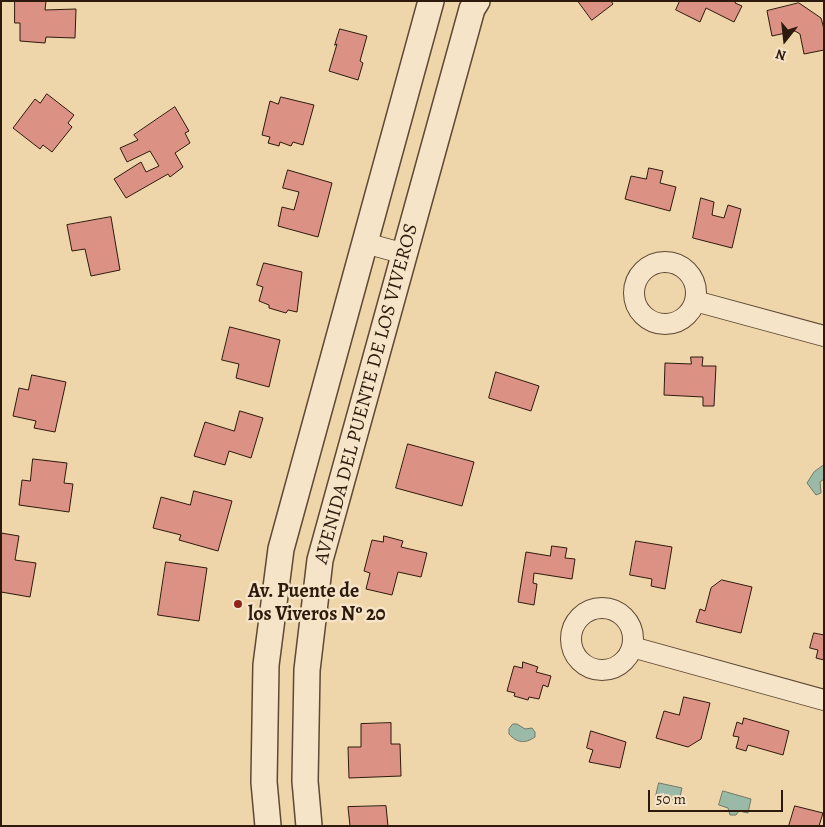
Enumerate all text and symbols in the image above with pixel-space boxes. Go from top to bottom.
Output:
north arrow [760,15,810,65]
text: N [773,44,788,65]
street label: AVENIDA DEL PUENTE DE LOS VIVEROS [310,221,424,567]
place label: Av. Puente de los Viveros Nº 20 [248,580,386,627]
marker: Av. Puente de los Viveros Nº 20 [232,598,244,610]
scale bar [650,780,785,812]
text: 50 m [656,789,686,809]

